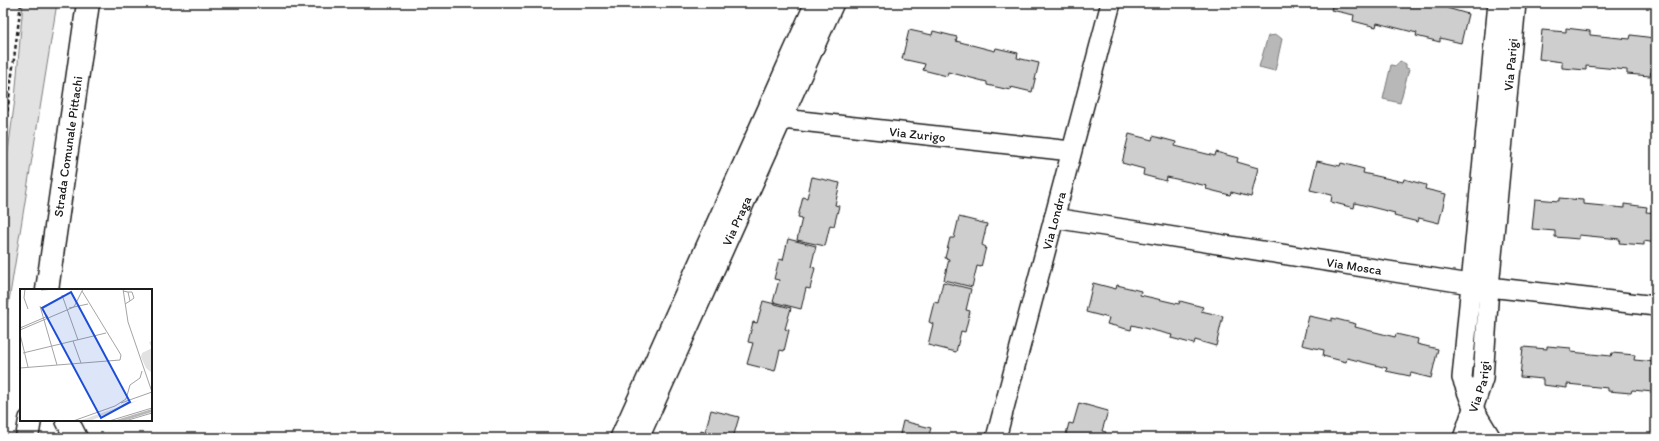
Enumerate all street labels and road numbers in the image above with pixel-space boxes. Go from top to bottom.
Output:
street label: Via Parigi [1501,37,1521,92]
street label: Strada Comunale Pittachi [51,75,85,218]
street label: Via Zurigo [888,124,947,145]
street label: Via Londra [1039,190,1069,251]
street label: Via Praga [719,194,755,248]
street label: Via Mosca [1325,254,1383,278]
street label: Via Parigi [1465,360,1492,415]

